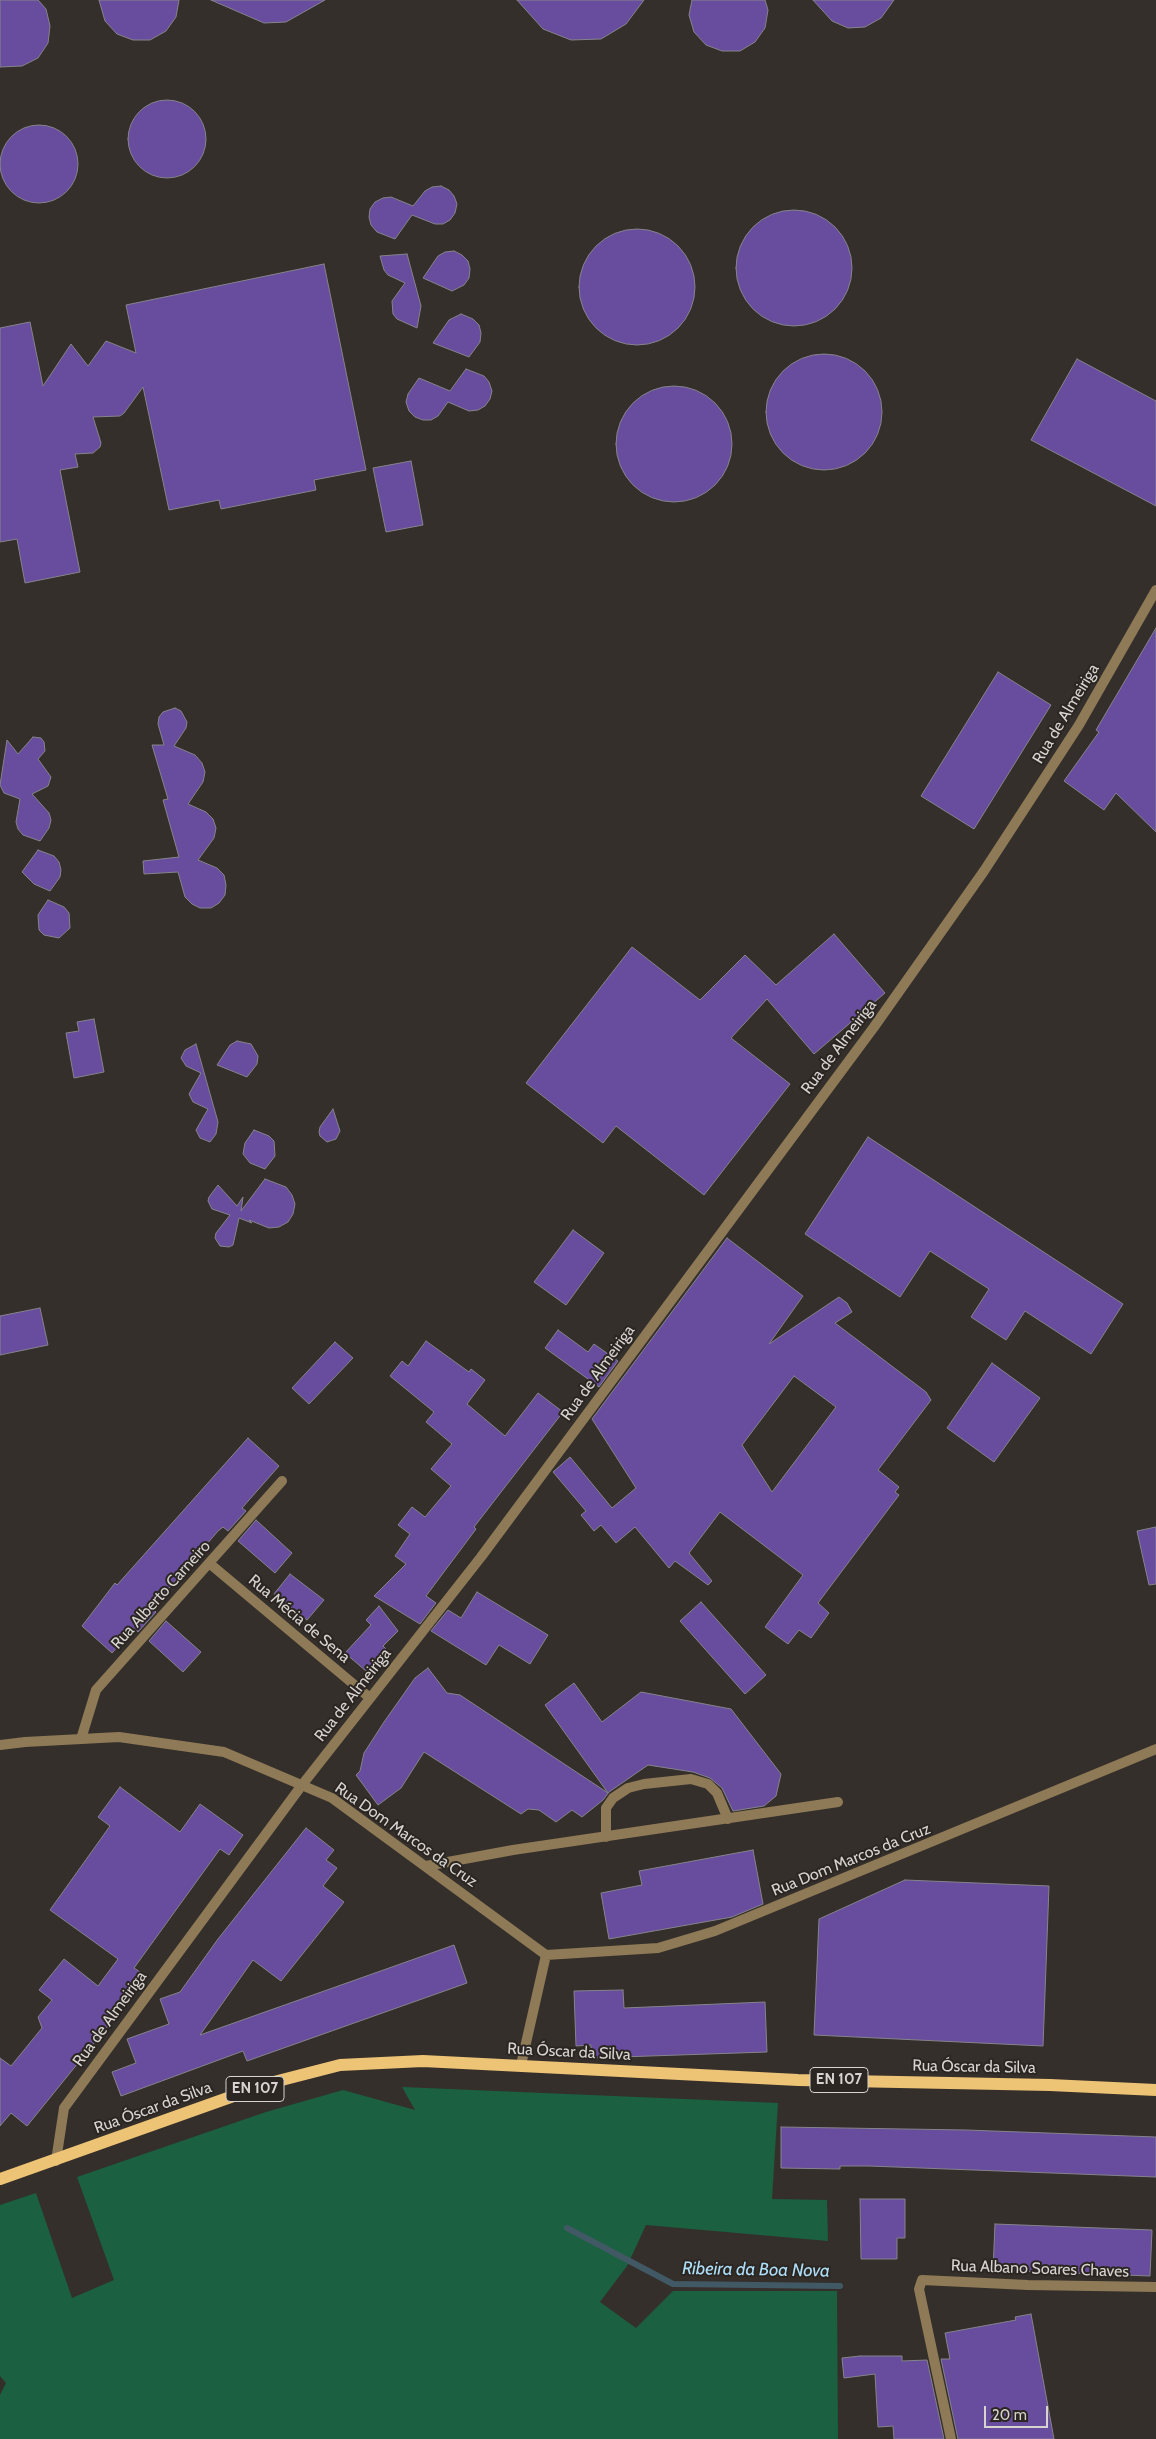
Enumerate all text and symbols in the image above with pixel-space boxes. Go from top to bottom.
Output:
street label: Rua de Almeiriga [1029,661,1103,767]
street label: Rua de Almeiriga [797,996,881,1098]
street label: Rua de Almeiriga [557,1322,639,1424]
street label: Rua Alberto Carneiro [107,1537,215,1653]
street label: Rua Mécia de Sena [244,1571,354,1667]
street label: Rua de Almeiriga [311,1645,395,1745]
street label: Rua Dom Marcos da Cruz [331,1779,481,1891]
street label: Rua Dom Marcos da Cruz [769,1819,933,1901]
street label: Rua de Almeiriga [69,1968,151,2070]
street label: Rua Óscar da Silva [507,2039,631,2065]
street label: Rua Óscar da Silva [912,2056,1036,2078]
road number: EN 107 [810,2068,868,2092]
road number: EN 107 [226,2076,284,2102]
street label: Rua Óscar da Silva [92,2078,214,2138]
street label: Rua Albano Soares Chaves [951,2256,1129,2282]
water label: Ribeira da Boa Nova [682,2258,830,2282]
scale bar [986,2396,1050,2428]
text: 20 m [992,2406,1027,2424]

